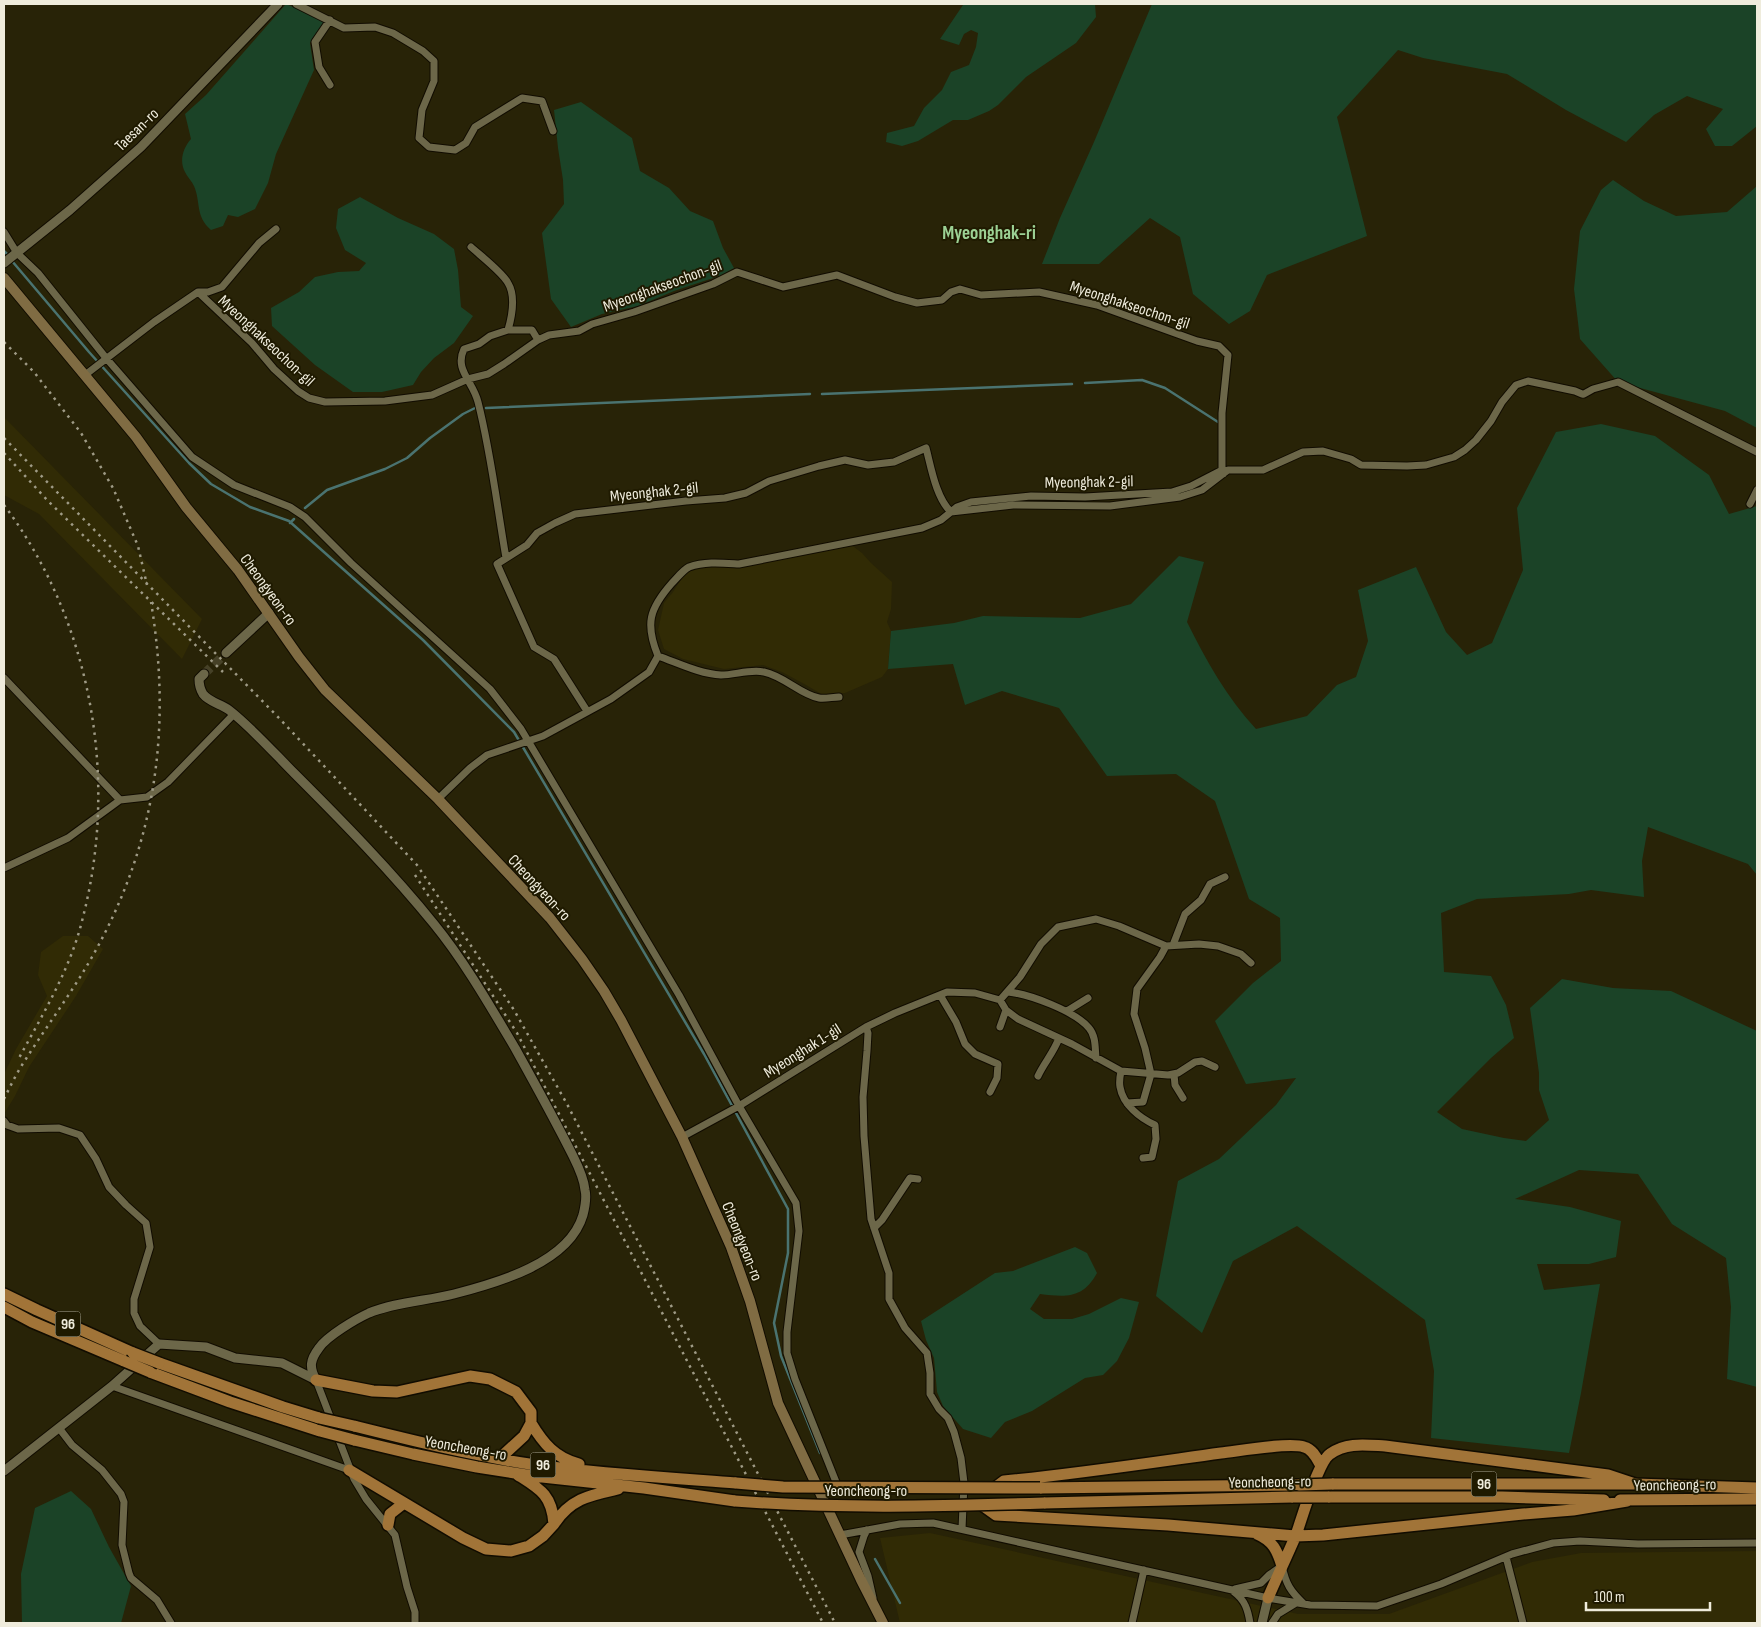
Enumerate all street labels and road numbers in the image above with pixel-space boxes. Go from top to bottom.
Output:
street label: Taesan-ro [111,105,163,156]
street label: Myeonghakseochon-gil [601,256,724,317]
street label: Myeonghakseochon-gil [1067,277,1192,334]
street label: Myeonghakseochon-gil [214,292,318,391]
street label: Myeonghak 2-gil [1045,472,1134,493]
street label: Myeonghak 2-gil [609,478,699,507]
street label: Cheongyeon-ro [236,551,300,629]
street label: Cheongyeon-ro [503,851,574,925]
street label: Myeonghak 1-gil [761,1020,845,1083]
street label: Cheongyeon-ro [717,1199,766,1284]
road number: 96 [56,1312,80,1336]
street label: Yeoncheong-ro [423,1432,508,1465]
road number: 96 [530,1452,556,1478]
street label: Yeoncheong-ro [1229,1472,1311,1493]
road number: 96 [1472,1472,1496,1496]
street label: Yeoncheong-ro [1634,1475,1716,1496]
street label: Yeoncheong-ro [825,1482,907,1501]

